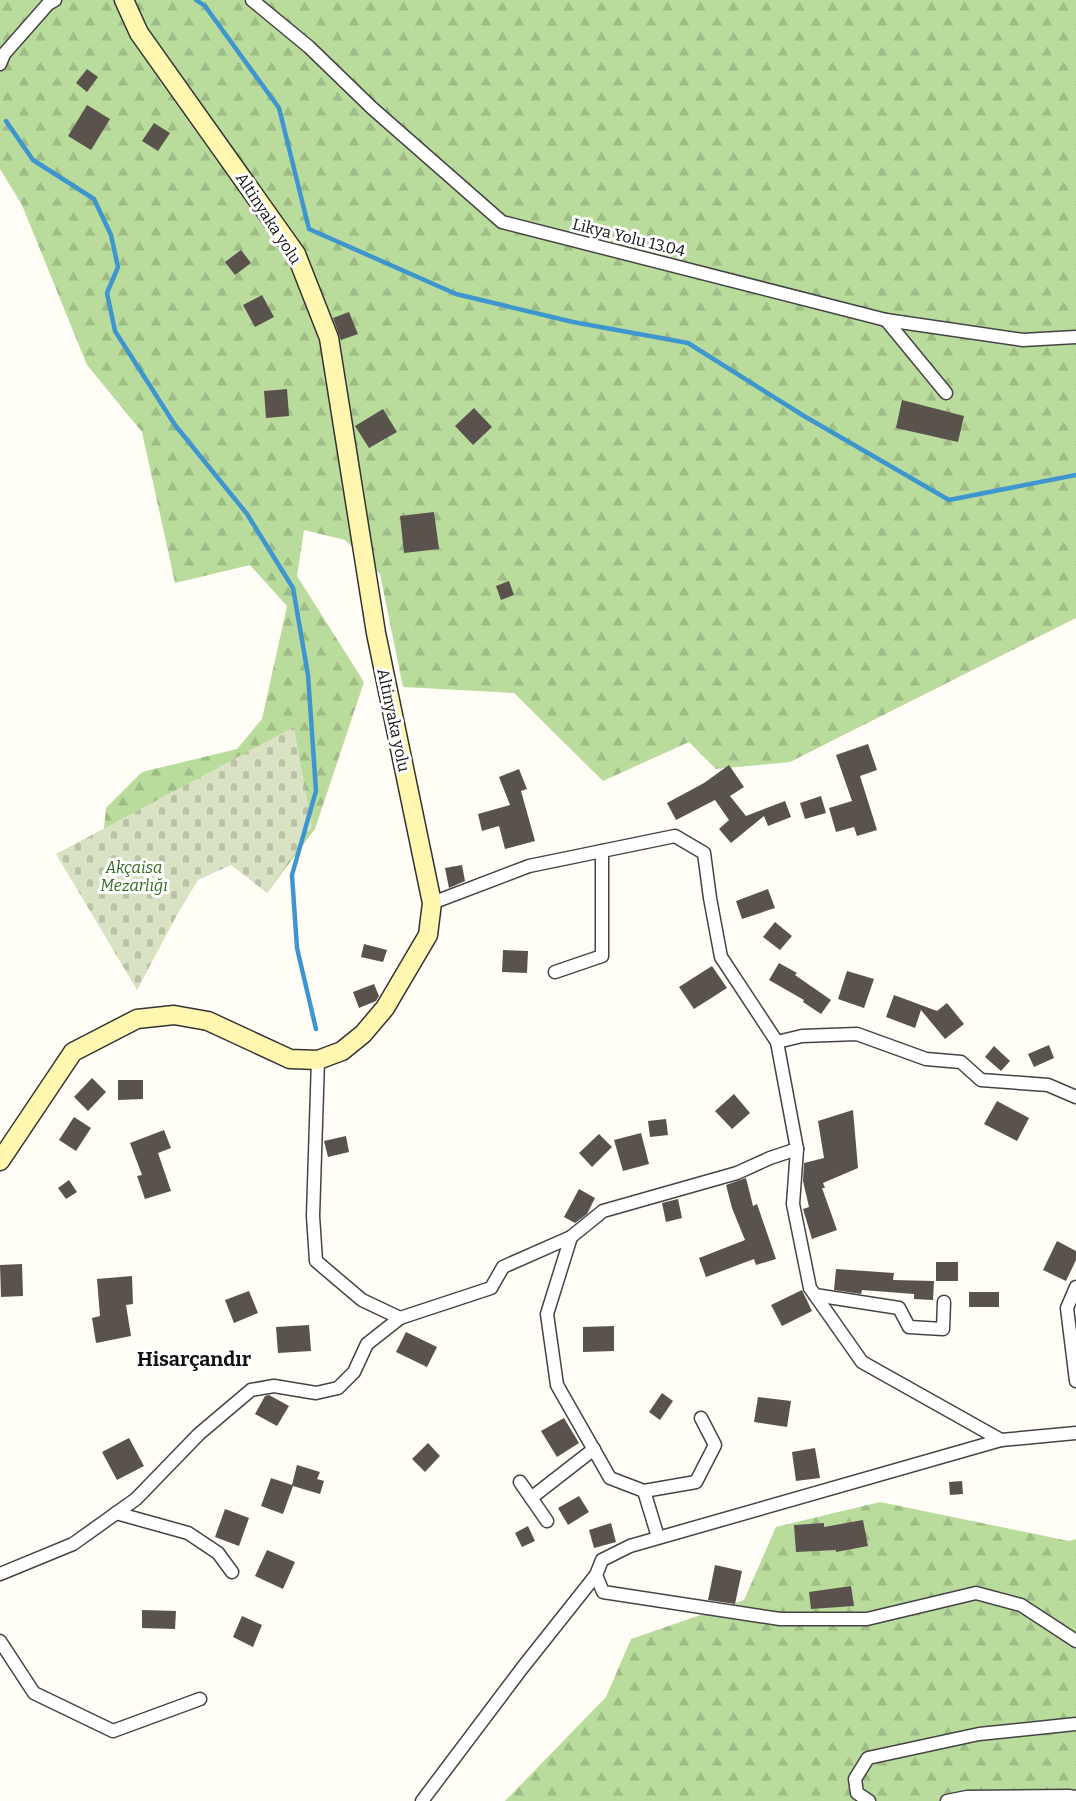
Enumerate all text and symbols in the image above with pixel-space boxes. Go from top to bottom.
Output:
street label: Altinyaka yolu [232,169,305,268]
street label: Likya Yolu 13.04 [571,214,688,261]
street label: Altinyaka yolu [373,667,414,774]
park label: Akçaisa Mezarlığı [100,858,168,895]
district label: Hisarçandır [137,1347,252,1371]

